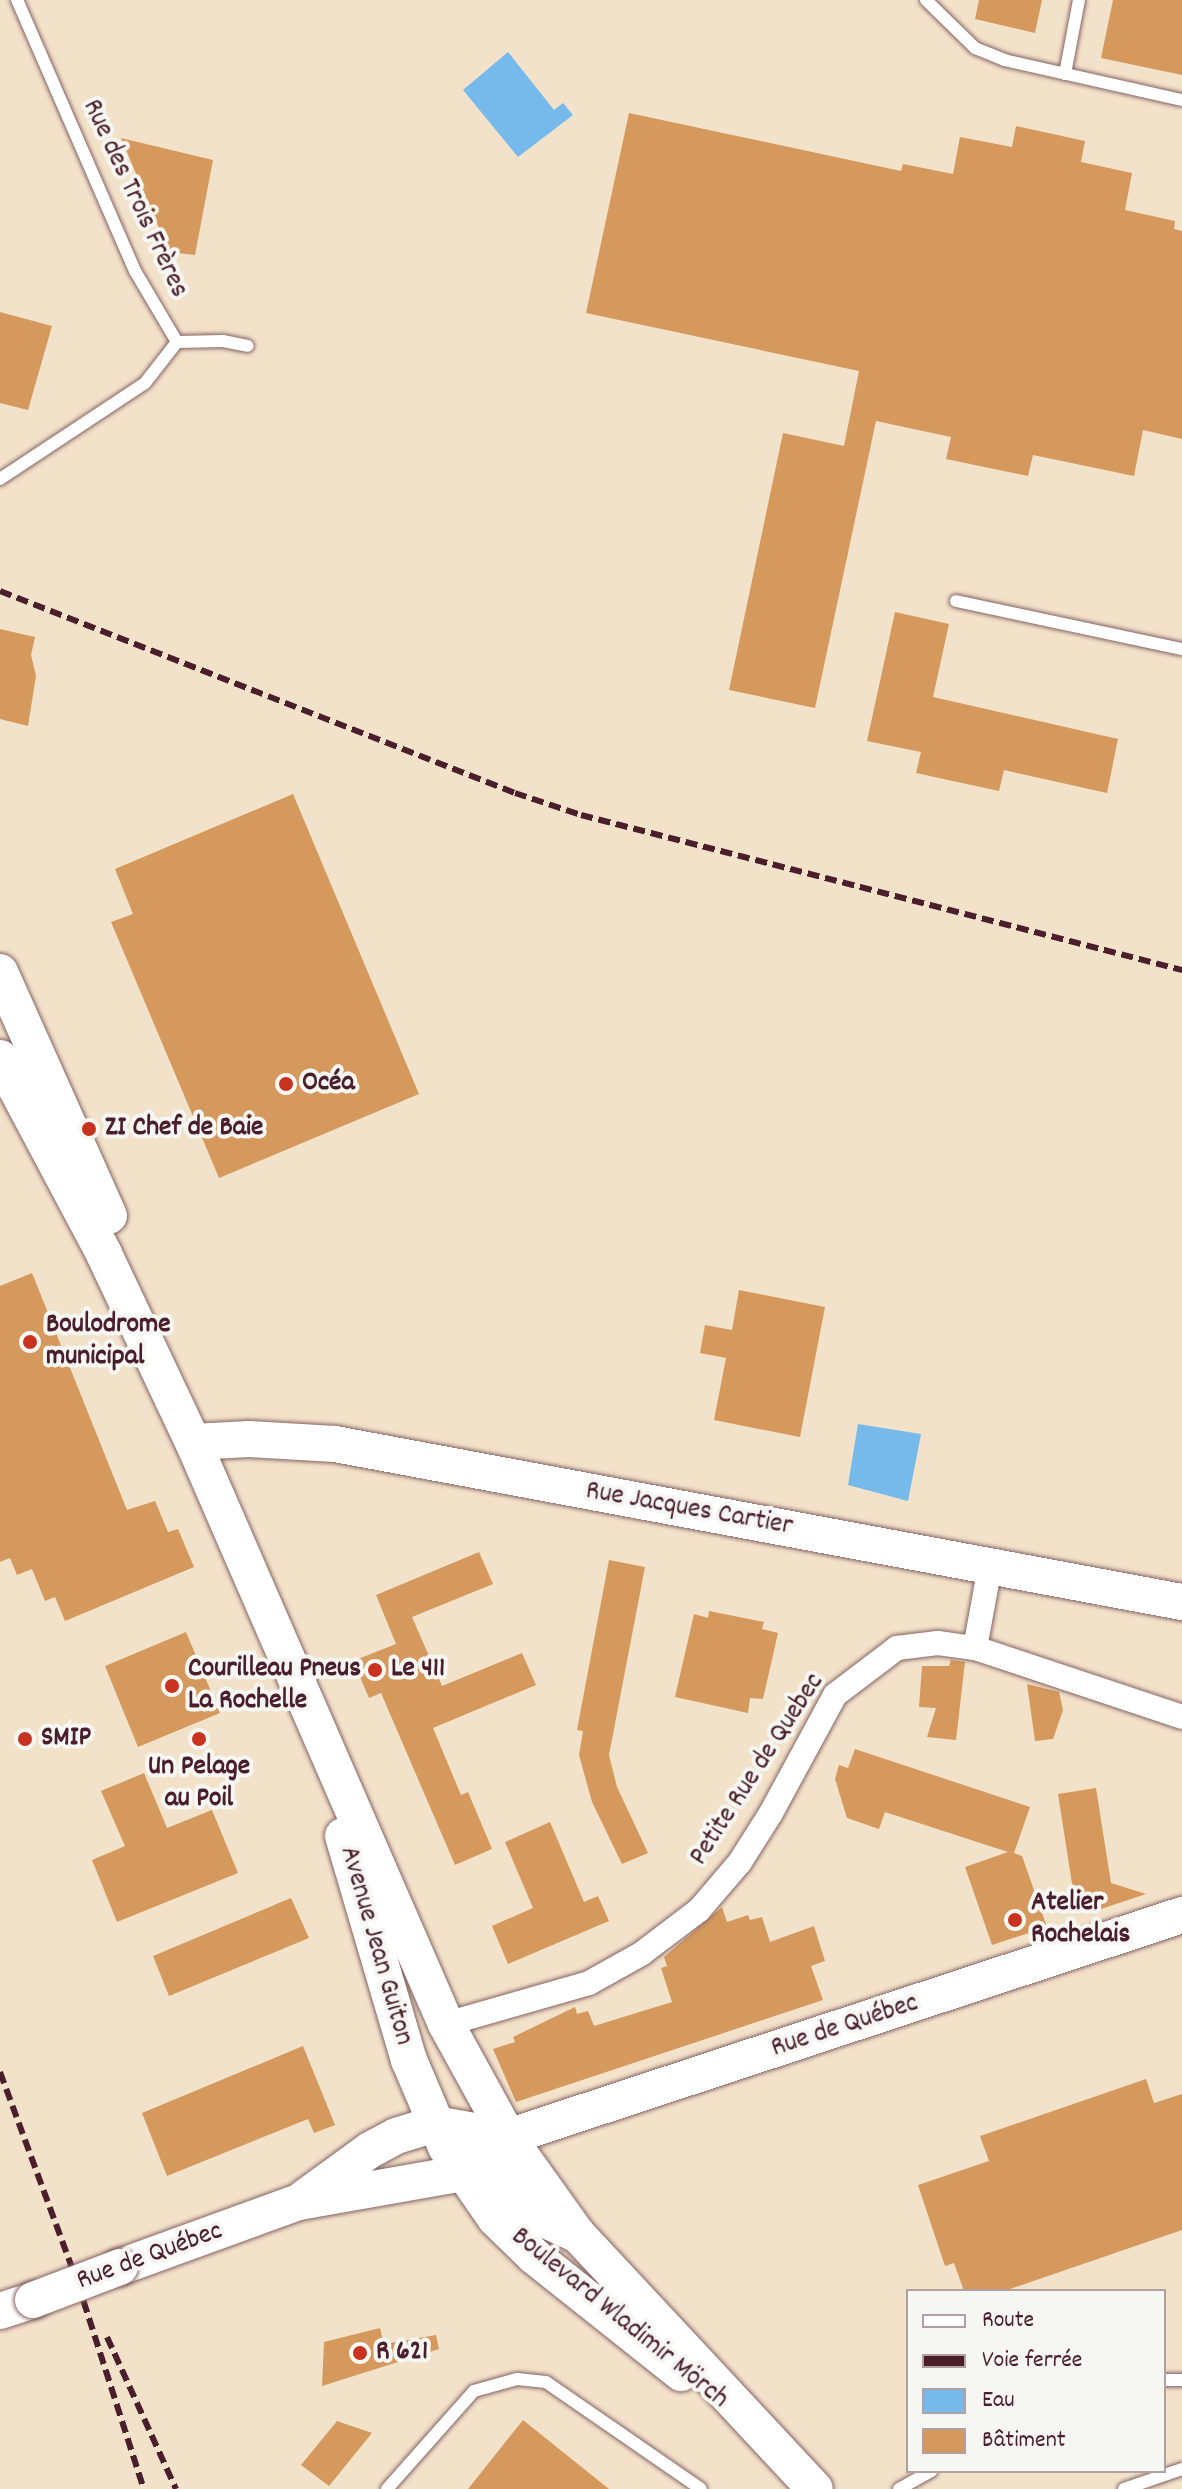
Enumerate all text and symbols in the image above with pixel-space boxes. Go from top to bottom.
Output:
street label: Rue des Trois Frères [73,95,195,303]
place label: Océa [302,1067,355,1101]
marker: Océa [277,1075,295,1093]
place label: ZI Chef de Baie [105,1112,263,1146]
marker: ZI Chef de Baie [80,1120,98,1138]
place label: Boulodrome municipal [46,1309,170,1375]
marker: Boulodrome municipal [21,1333,39,1351]
street label: Rue Jacques Cartier [583,1475,795,1545]
place label: Courilleau Pneus La Rochelle [188,1653,361,1719]
place label: Le 411 [391,1653,445,1687]
marker: Le 411 [366,1661,384,1679]
street label: Petite Rue de Quebec [683,1668,833,1872]
marker: Courilleau Pneus La Rochelle [163,1677,181,1695]
place label: SMIP [41,1722,91,1756]
marker: SMIP [16,1730,34,1748]
marker: Un Pelage au Poil [190,1730,208,1748]
place label: Un Pelage au Poil [148,1751,250,1817]
street label: Avenue Jean Guiton [331,1843,419,2049]
place label: Atelier Rochelais [1031,1887,1130,1953]
marker: Atelier Rochelais [1006,1911,1024,1929]
street label: Rue de Québec [767,1987,923,2067]
street label: Rue de Québec [73,2215,227,2299]
street label: Boulevard Wladimir Mörch [503,2221,735,2417]
legend [906,2289,1166,2473]
text: Route [982,2304,1034,2338]
place label: R 621 [376,2336,428,2370]
marker: R 621 [351,2344,369,2362]
text: Voie ferrée [982,2344,1082,2378]
text: Eau [982,2384,1015,2418]
text: Bâtiment [982,2424,1066,2458]

